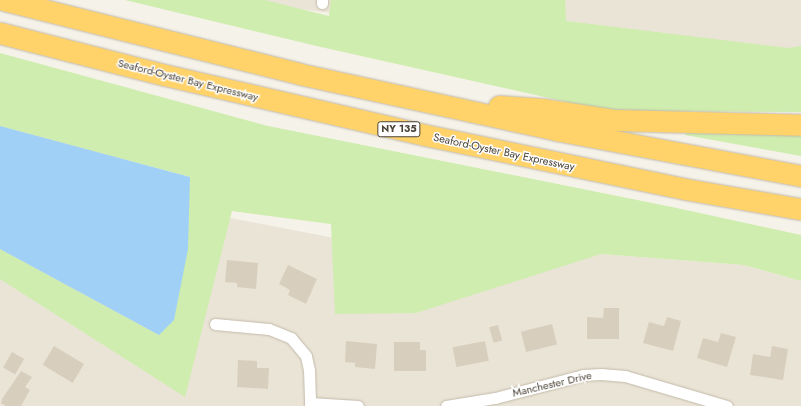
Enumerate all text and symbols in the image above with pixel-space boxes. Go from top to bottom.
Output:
street label: Seaford-Oyster Bay Expressway [116,56,260,104]
road number: NY 135 [377,121,421,137]
street label: Seaford-Oyster Bay Expressway [432,131,576,173]
street label: Manchester Drive [511,368,593,400]

